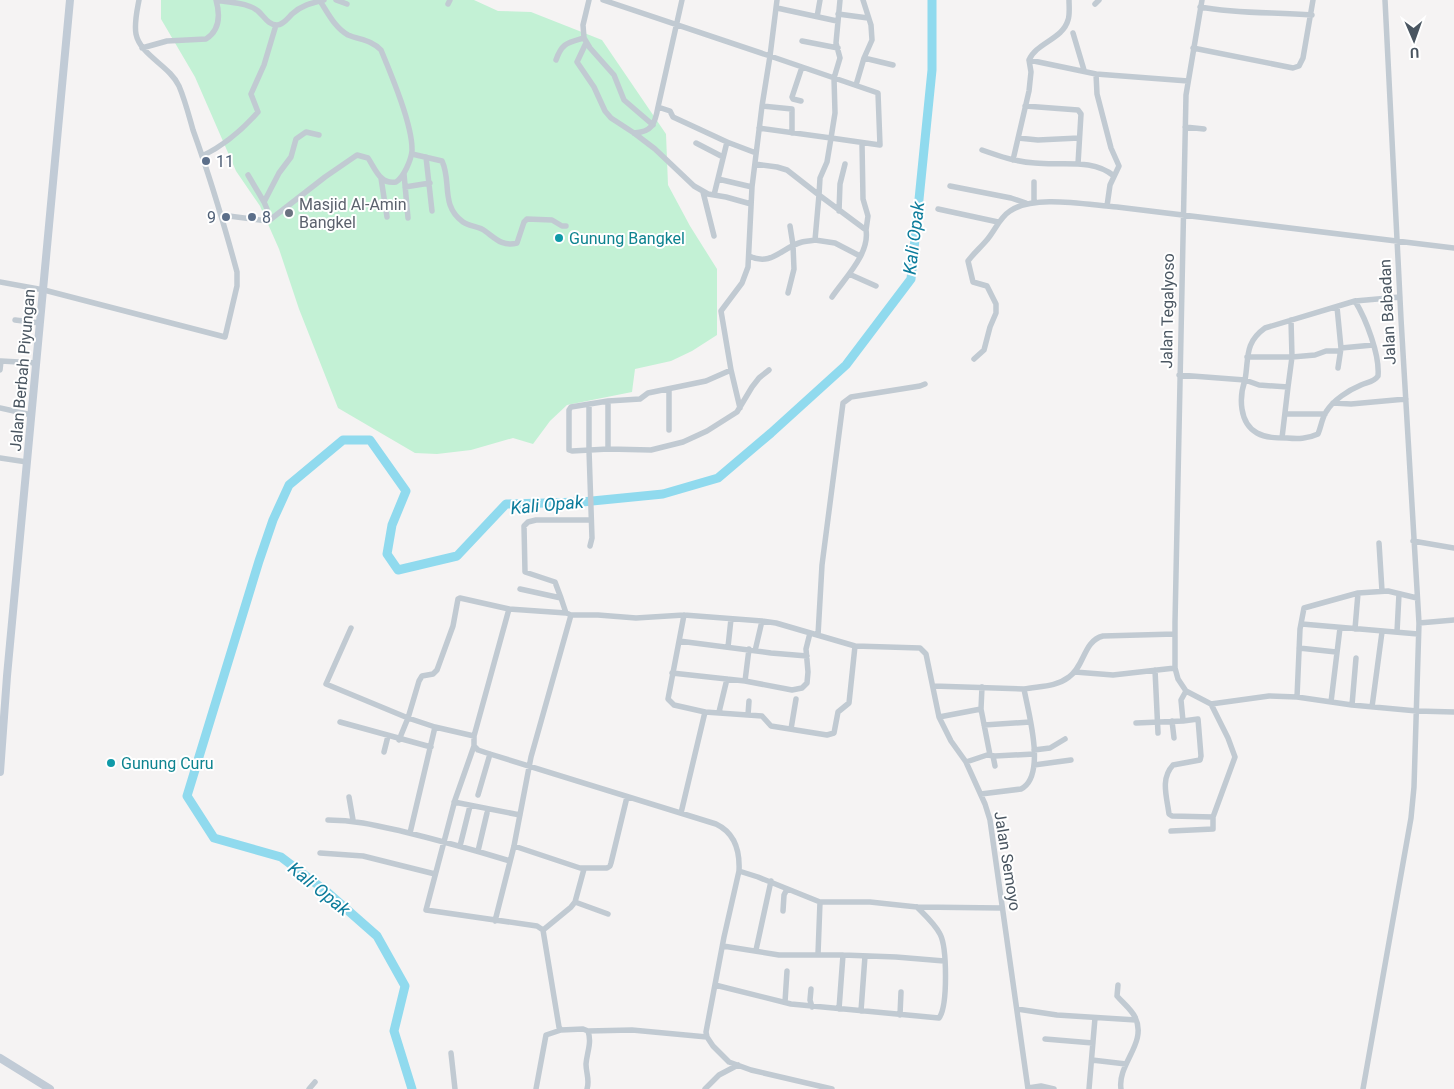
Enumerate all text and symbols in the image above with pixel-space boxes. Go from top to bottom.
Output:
north arrow [1389,15,1439,65]
text: U [1410,45,1419,61]
place label: 11 [216,152,234,171]
marker: 11 [200,155,212,167]
place label: Masjid Al-Amin Bangkel [299,195,407,232]
water label: Kali Opak [899,199,929,276]
marker: Masjid Al-Amin Bangkel [283,207,295,219]
place label: 9 [207,208,216,227]
place label: 8 [262,208,271,227]
marker: 9 [220,211,232,223]
marker: 8 [246,211,258,223]
place label: Gunung Bangkel [569,229,685,248]
marker: Gunung Bangkel [553,232,565,244]
street label: Jalan Tegalyoso [1157,253,1178,369]
street label: Jalan Babadan [1375,259,1400,365]
street label: Jalan Berbah Piyungan [6,288,39,452]
water label: Kali Opak [509,491,586,518]
place label: Gunung Curu [121,754,214,773]
marker: Gunung Curu [105,757,117,769]
street label: Jalan Semoyo [990,810,1025,912]
water label: Kali Opak [284,857,355,921]

